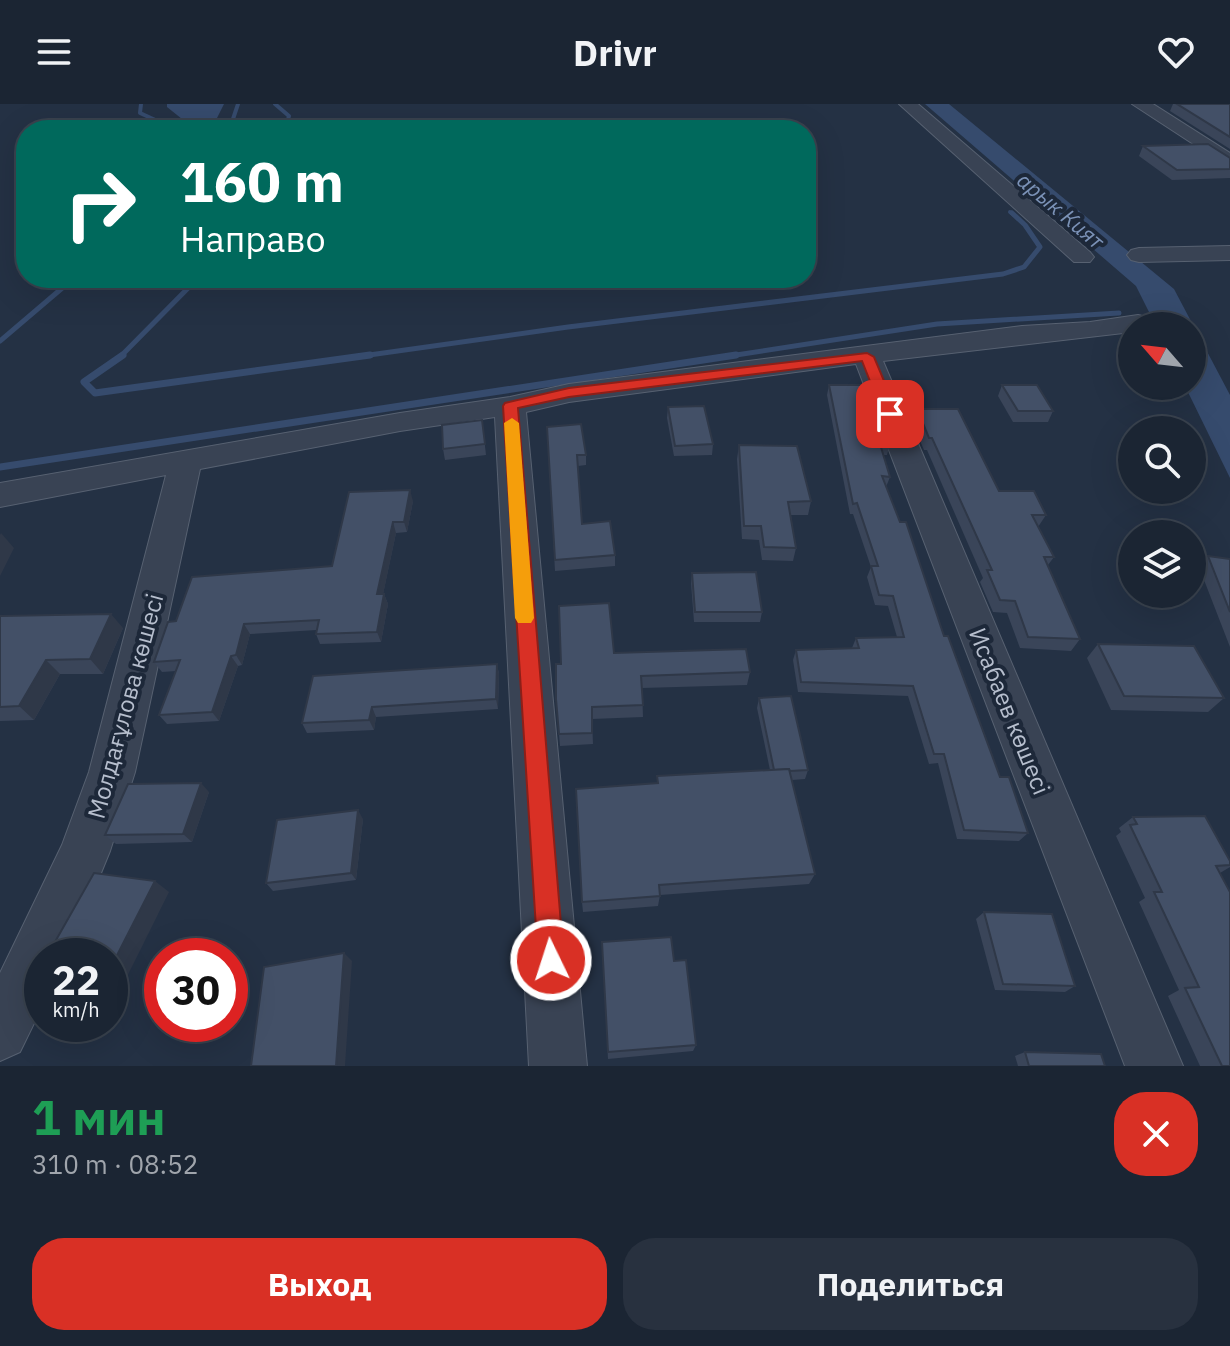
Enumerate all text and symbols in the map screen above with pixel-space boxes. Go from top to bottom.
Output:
text: Drivr [573,29,657,76]
icon: menu [32,30,76,74]
icon: heart [1154,30,1198,74]
text: 160 m [180,145,344,217]
icon: right [48,152,152,256]
water label: арык Кият [1011,165,1111,256]
text: Направо [180,215,326,262]
north arrow [1118,312,1206,400]
map controls [1118,312,1206,608]
pin [856,380,924,448]
icon: arrive [868,392,912,436]
button: search [1118,416,1206,504]
button: layers [1118,520,1206,608]
street label: Молдағұлова көшесі [80,590,170,822]
street label: Исабаев көшесі [962,623,1058,799]
position arrow [509,918,593,1002]
speed limit sign: 30 [144,938,248,1042]
text: 22 [52,954,100,1006]
text: km/h [52,996,100,1023]
text: 1 мин [32,1086,166,1148]
button: close [1114,1092,1198,1176]
text: 310 m · 08:52 [32,1147,198,1181]
button: Выход [32,1238,607,1330]
button: Поделиться [623,1238,1198,1330]

